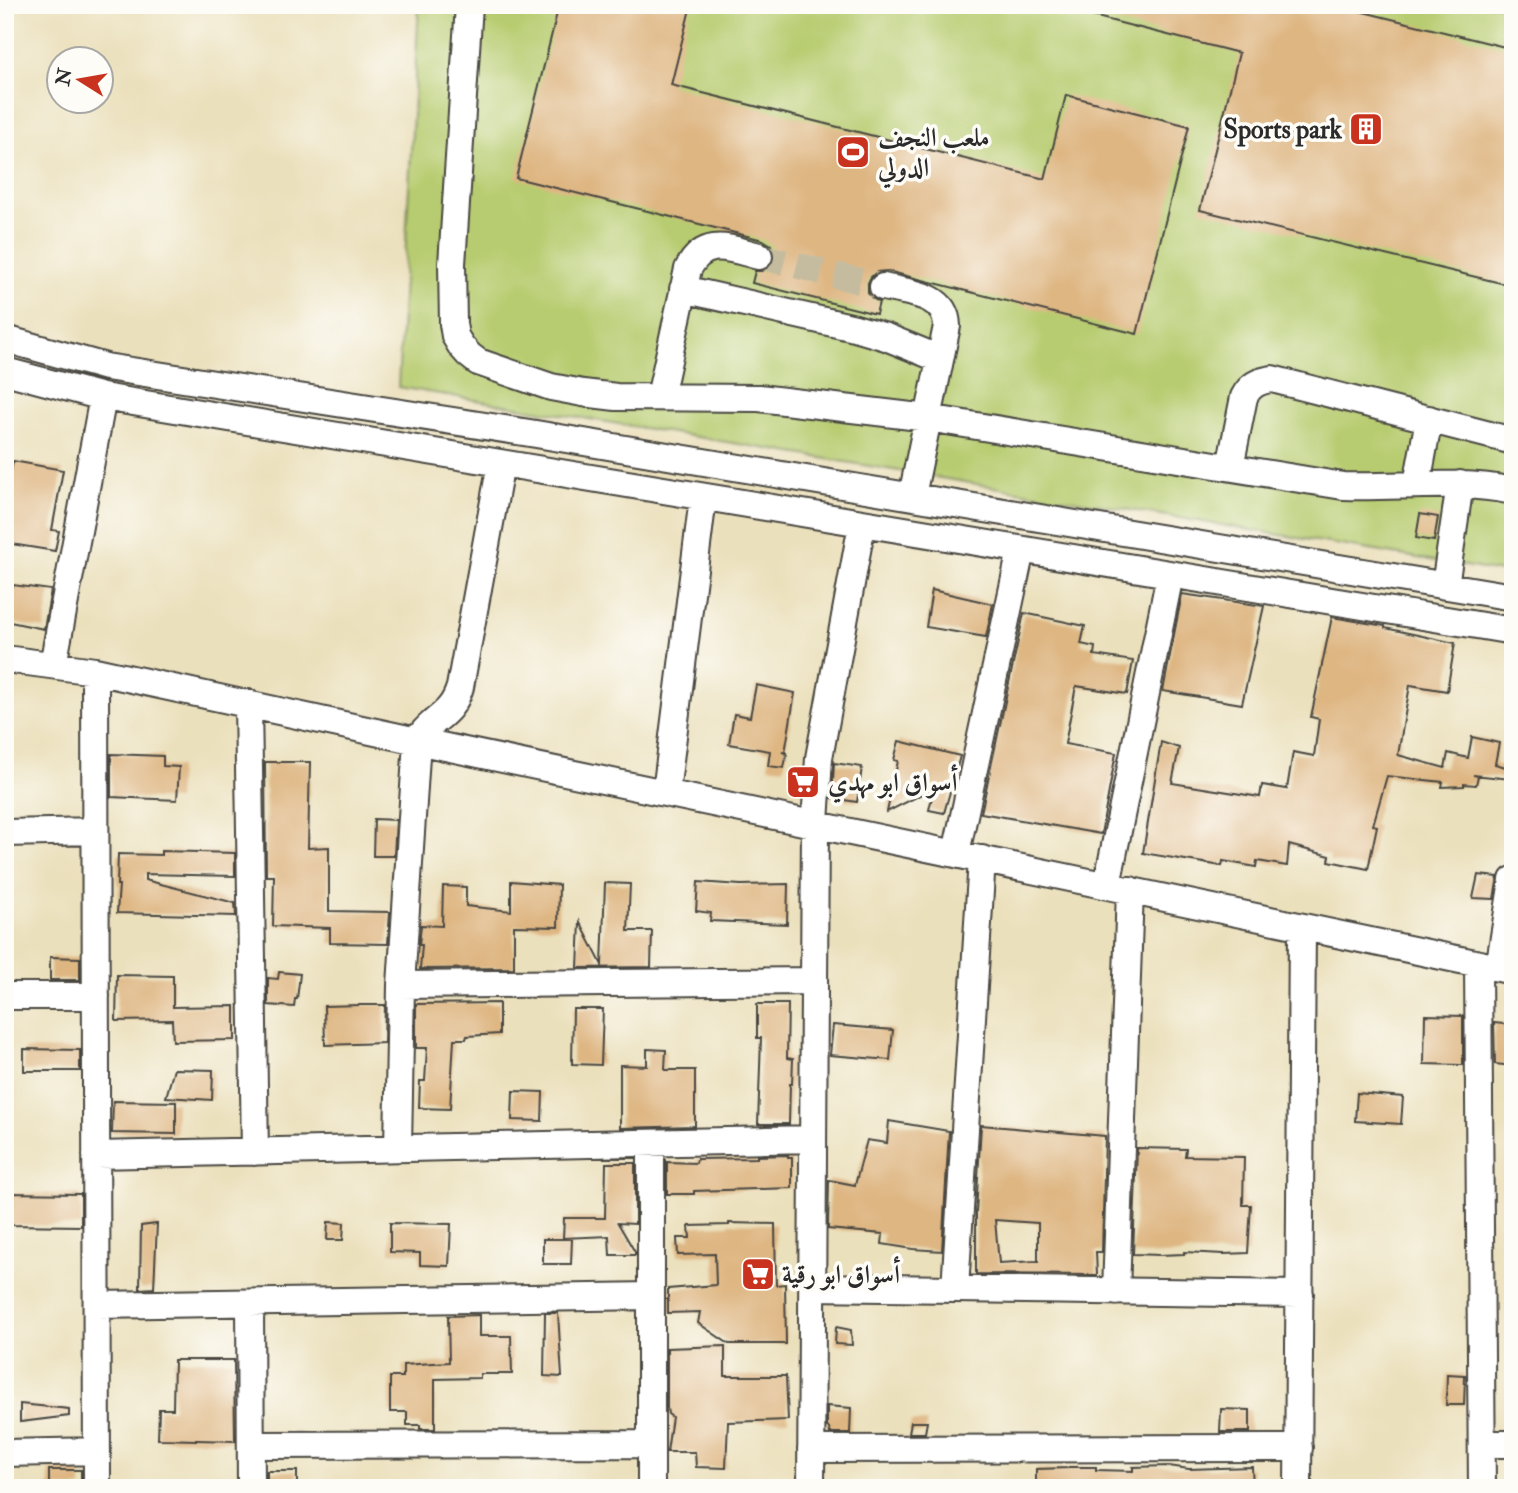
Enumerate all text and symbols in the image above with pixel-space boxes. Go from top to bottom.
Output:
north arrow [46,46,116,116]
text: N [51,65,78,89]
building icon: Sports park [1347,110,1385,148]
place label: Sports park [1224,114,1343,147]
place label: ملعب النجف الدولي [877,122,990,189]
sports icon: ملعب النجف الدولي [834,133,872,171]
supermarket icon: أسواق ابو مهدي [784,763,822,801]
place label: أسواق ابو مهدي [828,764,959,804]
supermarket icon: أسواق ابو رقية [739,1255,777,1293]
place label: أسواق ابو رقية [782,1256,901,1291]

